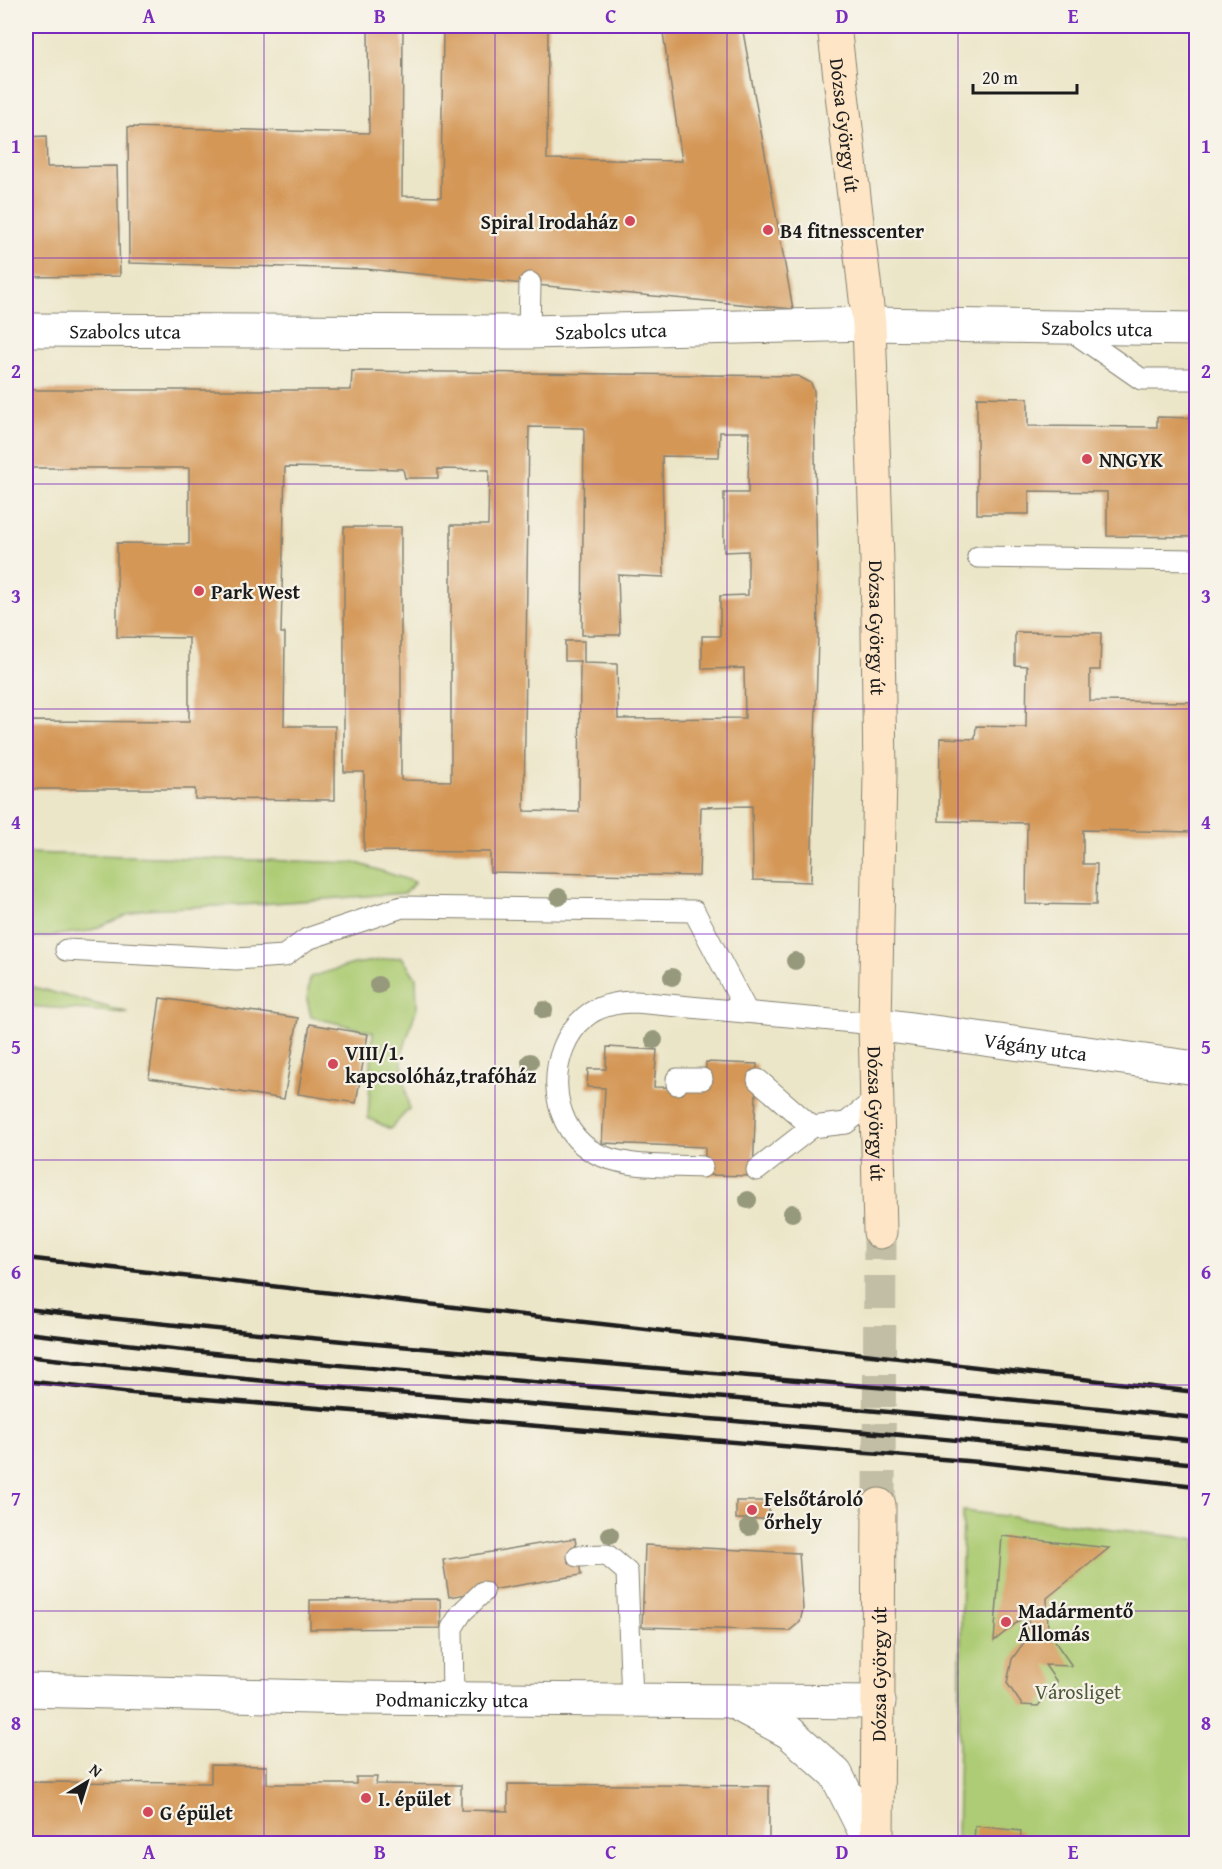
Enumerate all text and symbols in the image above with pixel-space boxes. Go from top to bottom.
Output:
text: A [143,1,156,30]
text: B [374,1,386,30]
text: C [605,1,617,30]
text: D [835,1,849,30]
text: E [1068,1,1079,30]
street label: Dózsa György út [823,56,868,194]
scale bar [973,57,1076,95]
text: 20 m [982,64,1018,91]
text: 1 [11,131,21,160]
text: 1 [1201,131,1211,160]
place label: Spiral Irodaház [480,207,618,236]
marker: Spiral Irodaház [623,214,637,228]
place label: B4 fitnesscenter [780,216,924,245]
marker: B4 fitnesscenter [761,223,775,237]
street label: Szabolcs utca [1041,312,1153,343]
street label: Szabolcs utca [555,314,668,346]
street label: Szabolcs utca [69,316,181,345]
text: 2 [11,356,21,385]
text: 2 [1201,356,1211,385]
place label: NNGYK [1099,445,1163,474]
marker: NNGYK [1080,452,1094,466]
street label: Dózsa György út [862,560,893,696]
place label: Park West [211,577,300,606]
text: 3 [11,581,21,610]
text: 3 [1201,581,1211,610]
marker: Park West [192,584,206,598]
text: 4 [11,807,21,836]
text: 4 [1201,807,1211,836]
street label: Vágány utca [982,1025,1089,1067]
text: 5 [11,1032,21,1061]
text: 5 [1201,1032,1211,1061]
place label: VIII/1. kapcsolóház,trafóház [345,1038,537,1090]
street label: Dózsa György út [861,1046,893,1182]
marker: VIII/1. kapcsolóház,trafóház [326,1057,340,1071]
text: 6 [11,1257,21,1286]
text: 6 [1201,1257,1211,1286]
text: 7 [11,1483,21,1512]
text: 7 [1201,1483,1211,1512]
place label: Felsőtároló őrhely [764,1484,863,1536]
marker: Felsőtároló őrhely [745,1503,759,1517]
place label: Madármentő Állomás [1018,1596,1134,1648]
street label: Dózsa György út [863,1606,893,1742]
marker: Madármentő Állomás [999,1615,1013,1629]
park label: Városliget [1035,1677,1121,1706]
street label: Podmaniczky utca [375,1684,529,1714]
text: 8 [11,1708,21,1737]
text: 8 [1201,1708,1211,1737]
north arrow [57,1752,117,1812]
text: N [85,1757,108,1783]
place label: I. épület [378,1784,451,1813]
marker: I. épület [359,1791,373,1805]
place label: G épület [160,1798,233,1827]
marker: G épület [141,1805,155,1819]
text: A [143,1837,156,1866]
text: B [374,1837,386,1866]
text: C [605,1837,617,1866]
text: D [835,1837,849,1866]
text: E [1068,1837,1079,1866]

